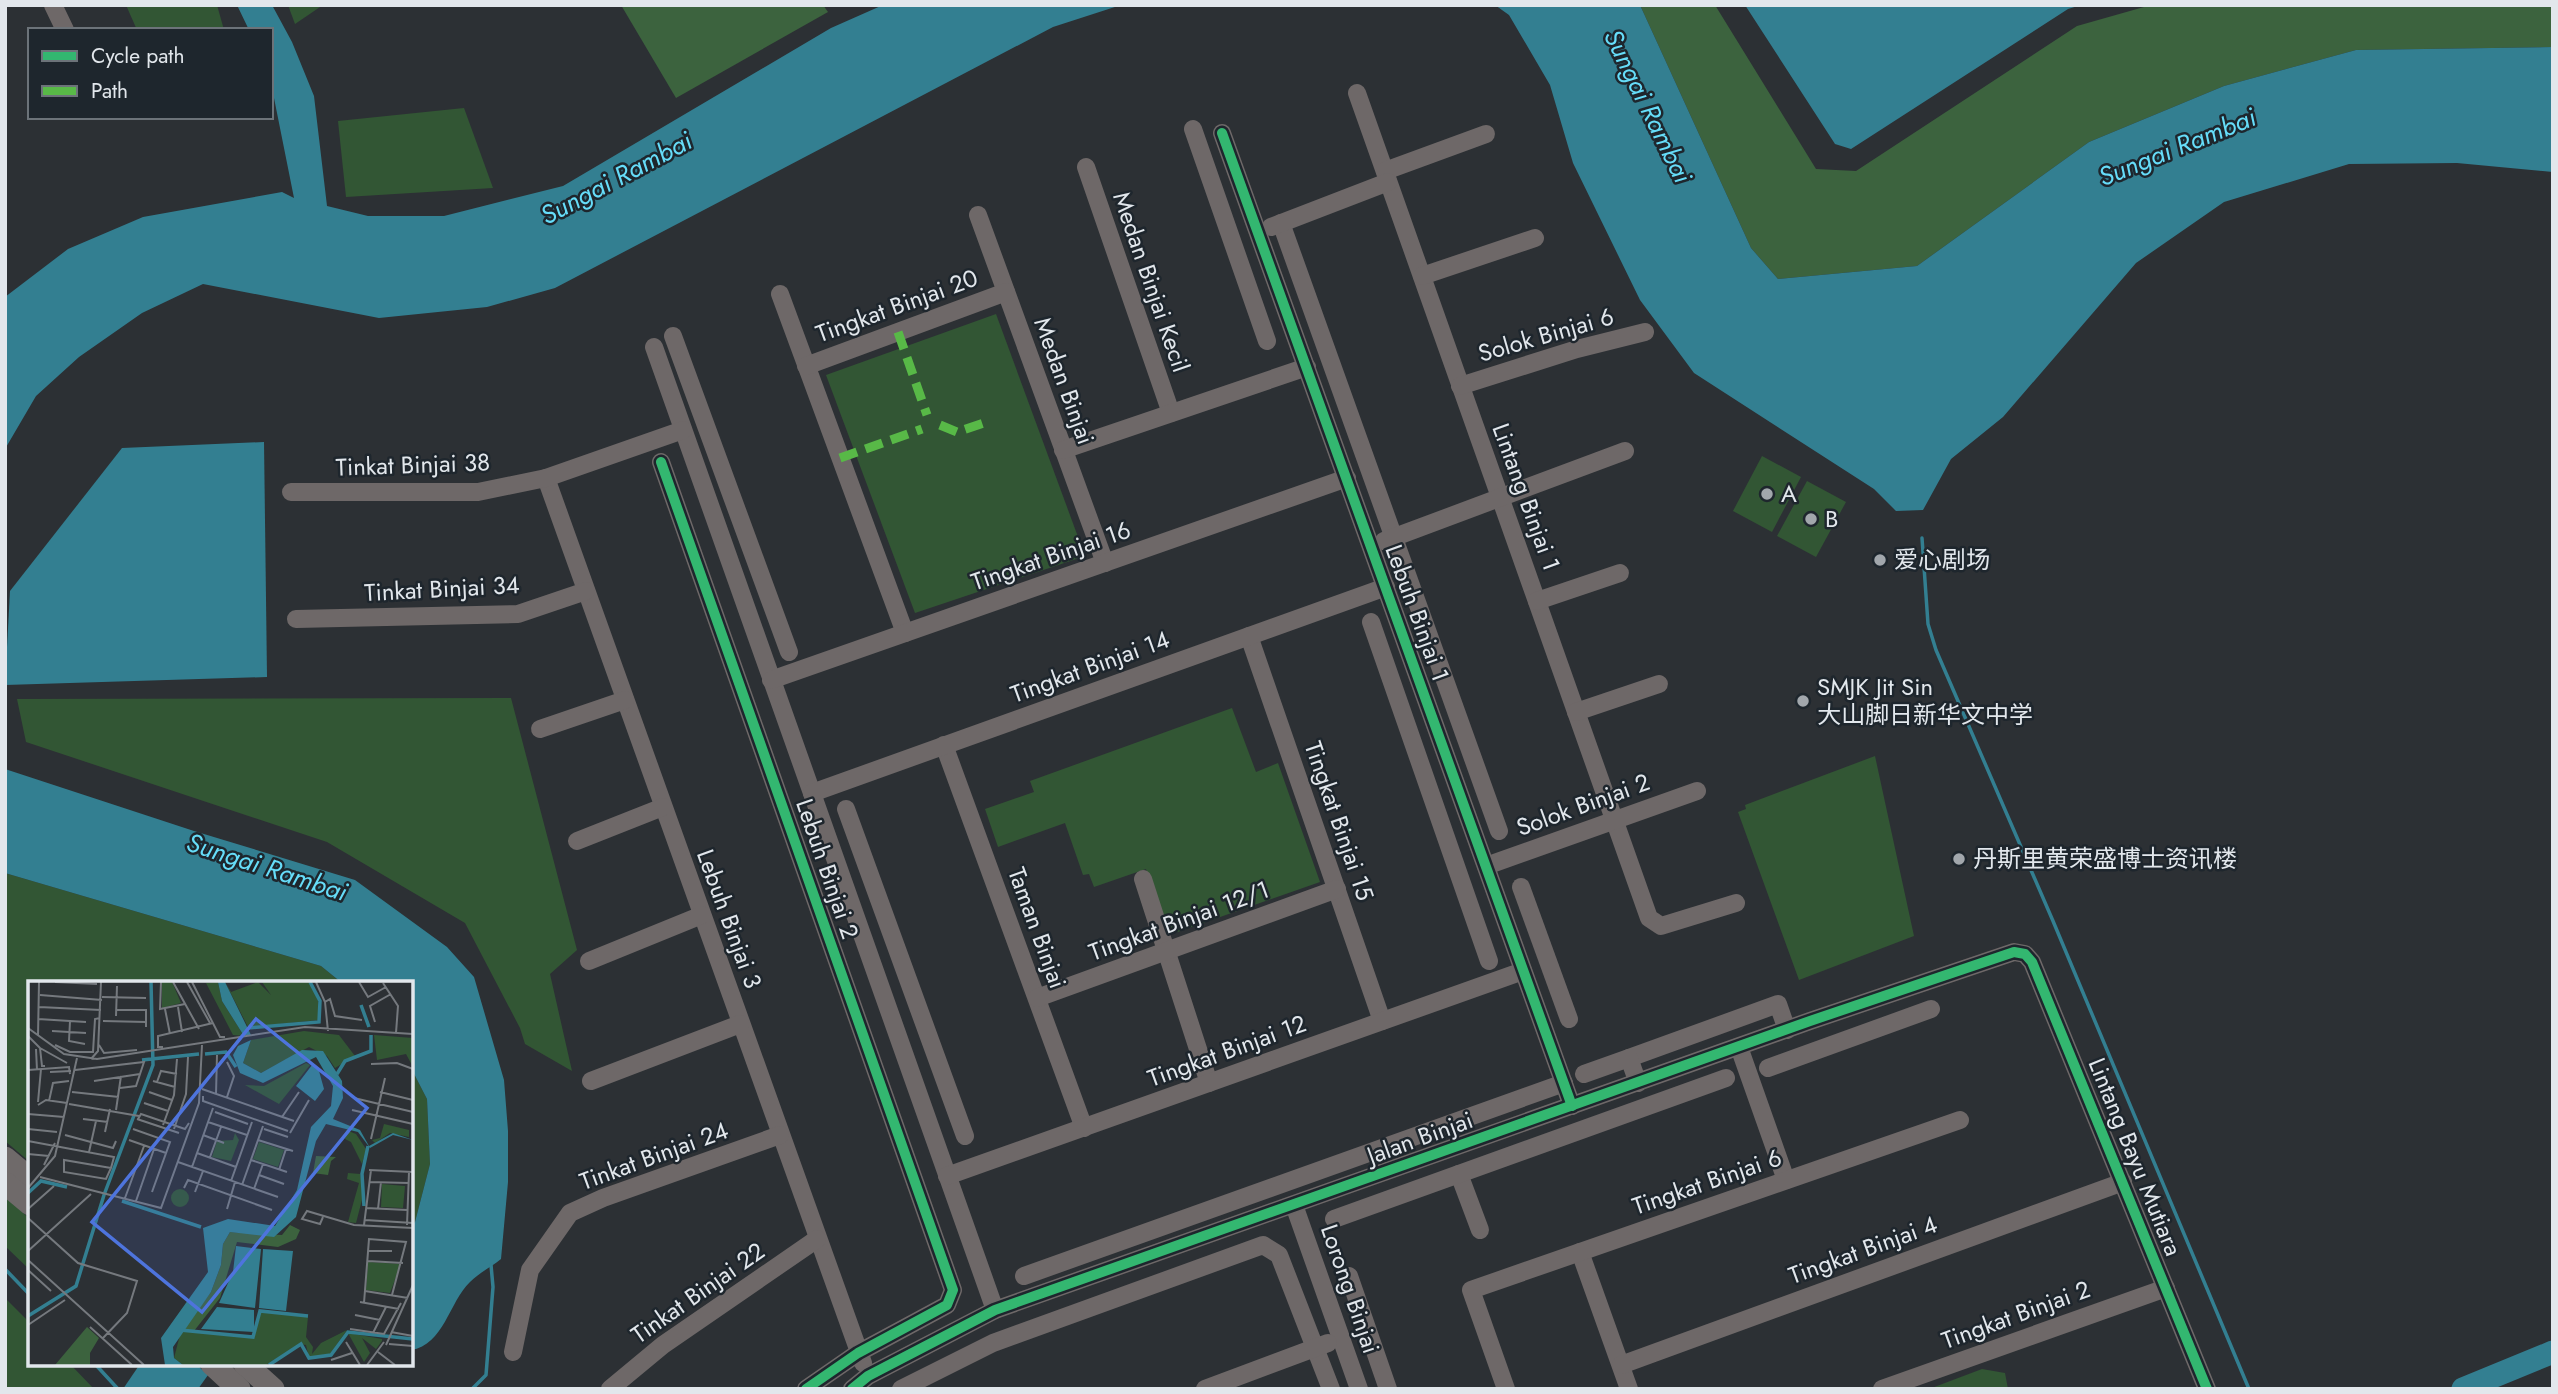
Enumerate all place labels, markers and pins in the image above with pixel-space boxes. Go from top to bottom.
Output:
place label: A [1781,476,1797,511]
marker: A [1759,486,1775,502]
place label: B [1825,501,1838,536]
marker: B [1803,511,1819,527]
place label: 爱心剧场 [1894,542,1990,577]
marker: 爱心剧场 [1872,552,1888,568]
place label: SMJK Jit Sin 大山脚日新华文中学 [1817,669,2033,732]
marker: SMJK Jit Sin 大山脚日新华文中学 [1795,693,1811,709]
place label: 丹斯里黄荣盛博士资讯楼 [1973,841,2237,876]
marker: 丹斯里黄荣盛博士资讯楼 [1951,851,1967,867]

